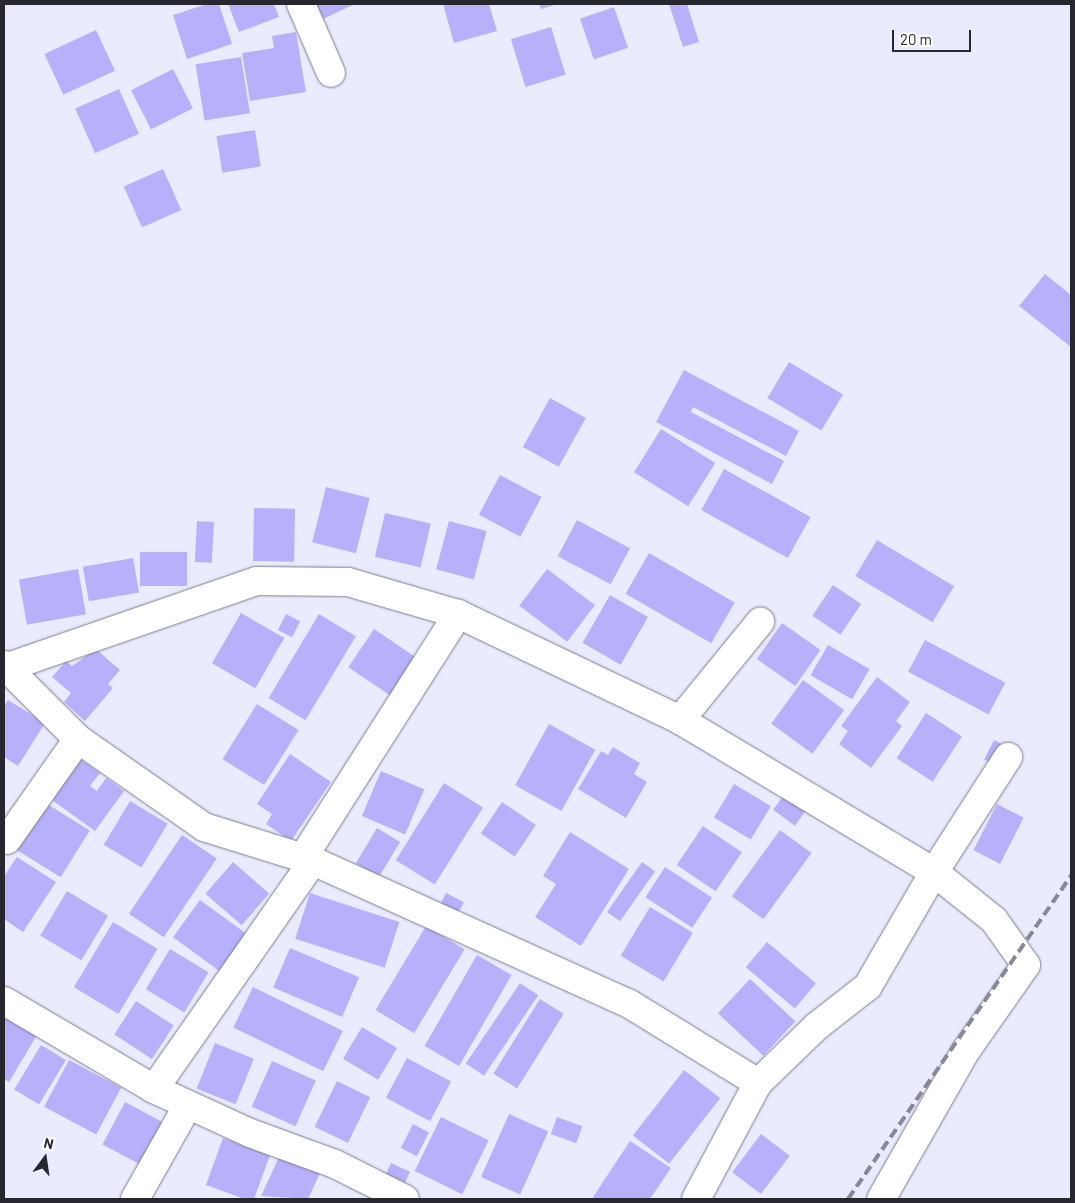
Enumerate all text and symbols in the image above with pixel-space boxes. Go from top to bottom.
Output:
scale bar [895,20,974,52]
text: 20 m [900,30,932,48]
north arrow [20,1133,70,1183]
text: N [42,1134,55,1152]

